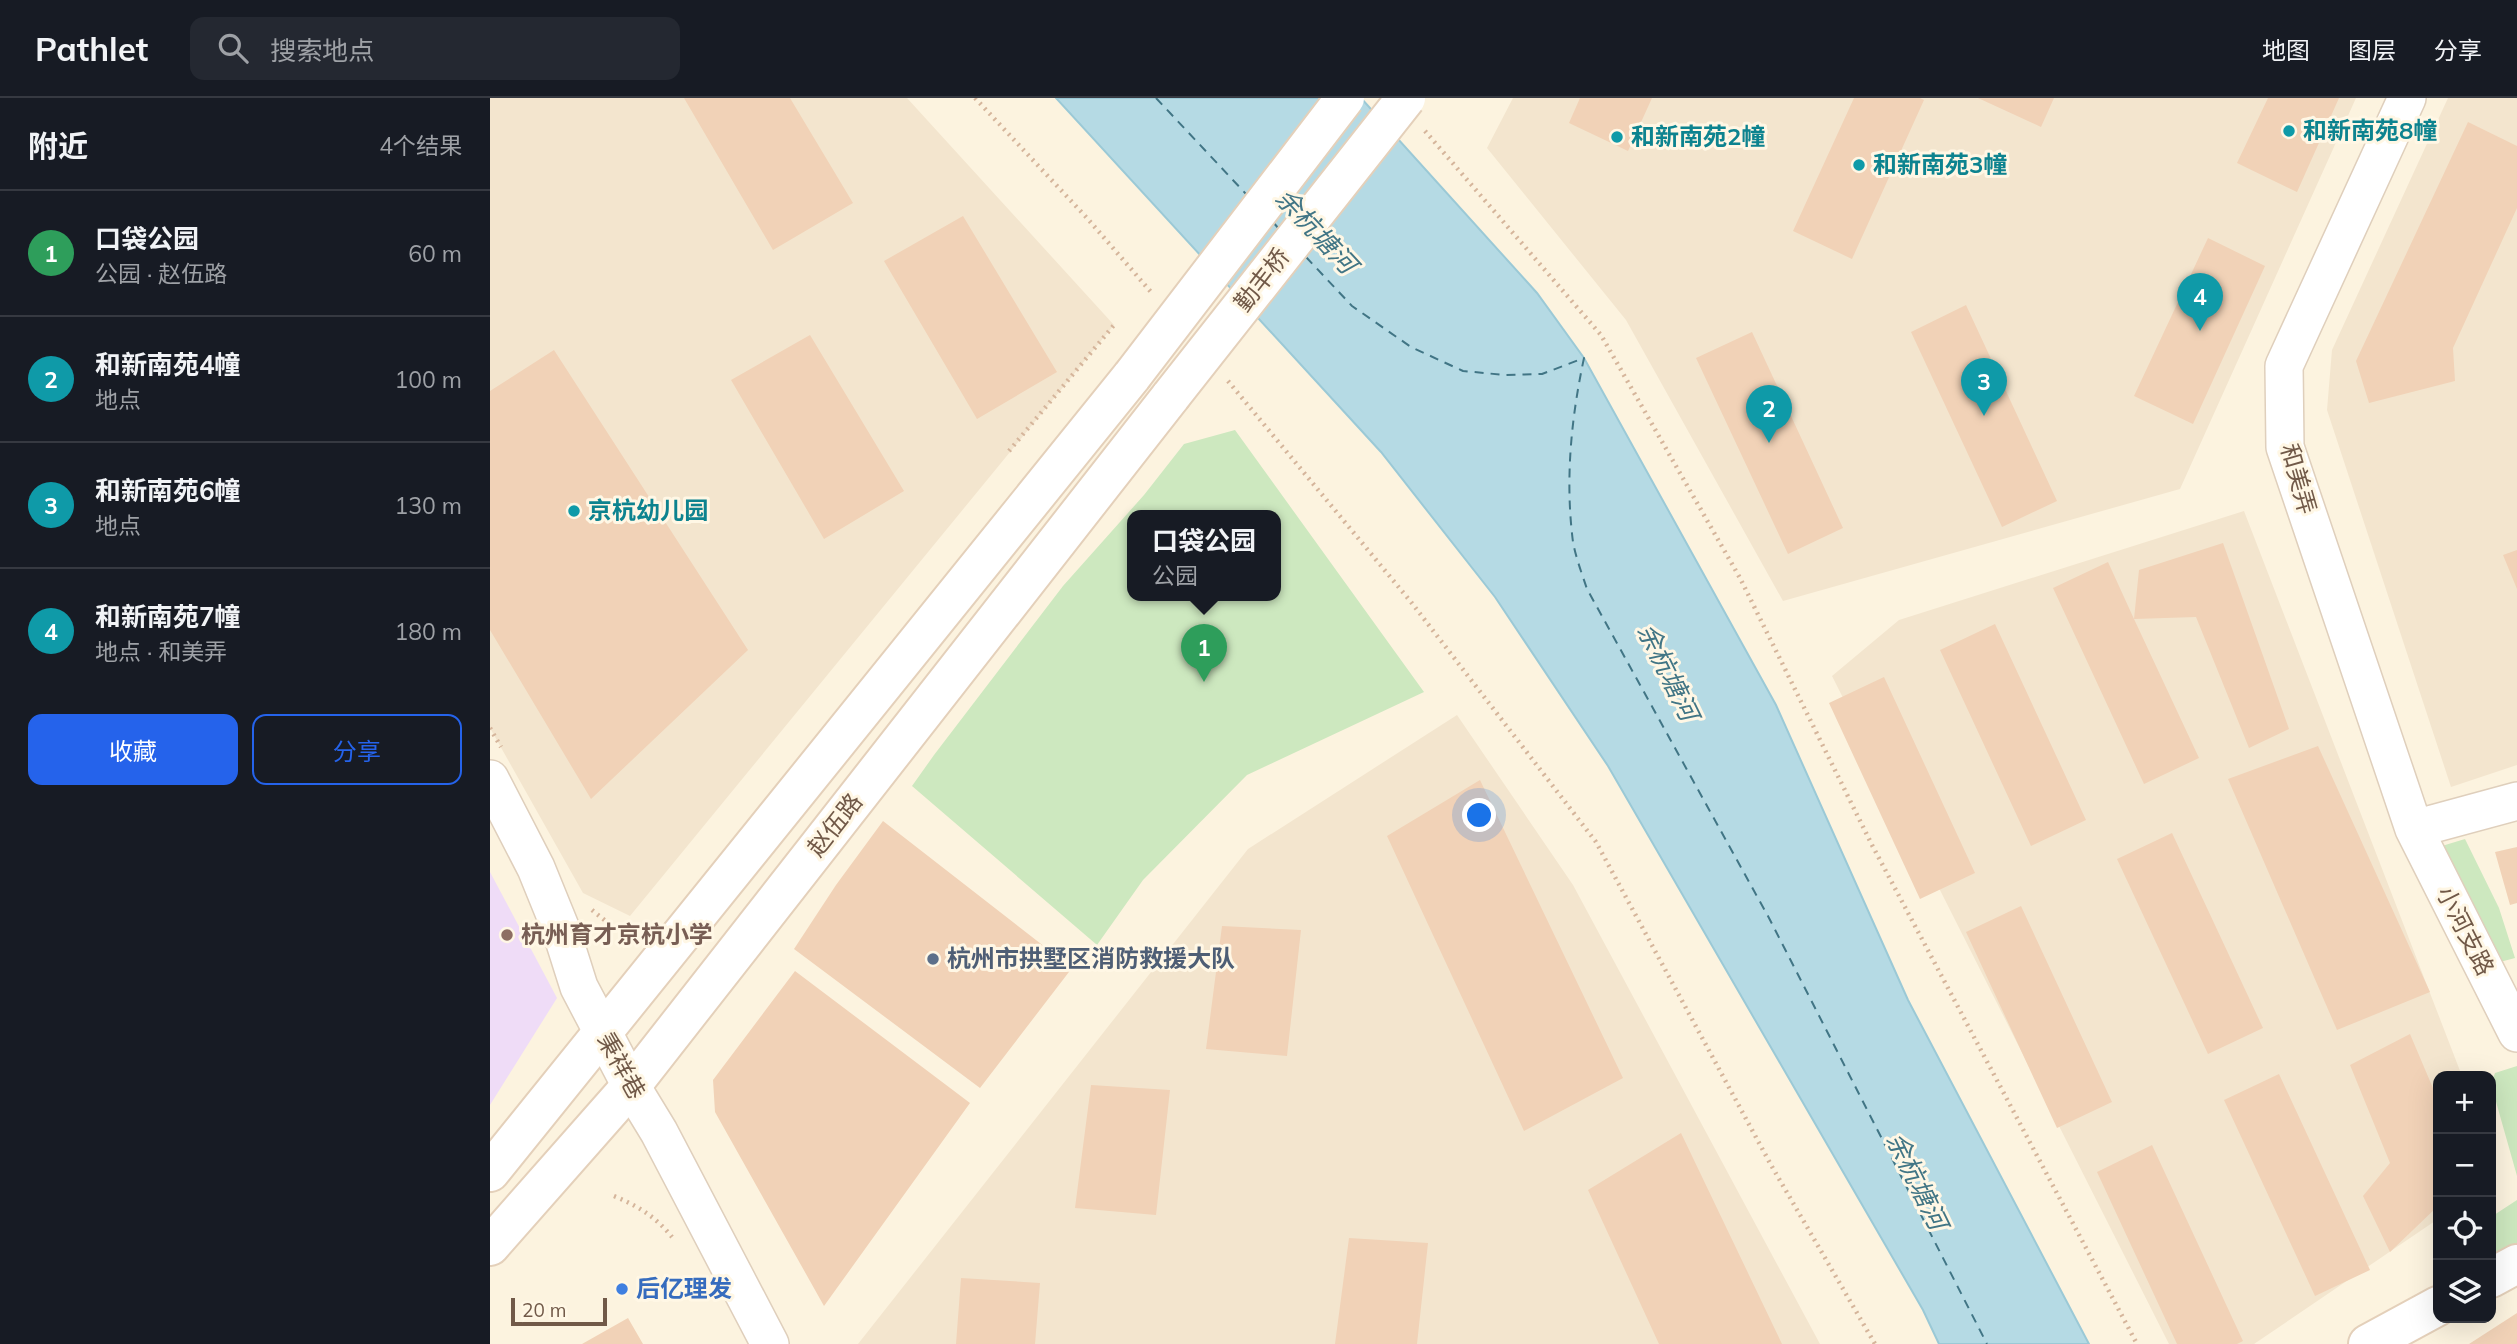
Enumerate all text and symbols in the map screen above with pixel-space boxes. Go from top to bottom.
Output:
search box [190,17,680,80]
text: Pathlet [35,28,148,69]
icon: search [214,29,252,67]
text: 搜索地点 [270,34,374,67]
text: 地图 [2262,35,2310,65]
text: 图层 [2348,35,2396,65]
text: 分享 [2434,35,2482,65]
place label: 和新南苑8幢 [2303,115,2437,145]
place label: 和新南苑2幢 [1631,121,1765,151]
marker: 和新南苑8幢 [2281,123,2297,139]
text: 附近 [28,127,88,165]
marker: 和新南苑2幢 [1609,129,1625,145]
text: 4个结果 [379,131,462,160]
place label: 和新南苑3幢 [1873,149,2007,179]
marker: 和新南苑3幢 [1851,157,1867,173]
water label: 余杭塘河 [1269,181,1367,284]
text: 口袋公园 [95,222,199,255]
text: 1 [44,239,58,268]
text: 60 m [408,239,462,268]
street label: 勤丰桥 [1227,242,1295,317]
text: 公园 · 赵伍路 [95,259,227,288]
pin: 4 [2177,273,2223,331]
text: 和新南苑4幢 [95,348,241,381]
pin: 3 [1961,358,2007,416]
text: 2 [44,365,58,394]
text: 100 m [394,365,462,394]
text: 地点 [95,385,141,414]
pin: 2 [1746,385,1792,443]
street label: 和美弄 [2275,440,2323,517]
text: 和新南苑6幢 [95,474,241,507]
text: 3 [44,491,58,520]
text: 130 m [394,491,462,520]
place label: 京杭幼儿园 [588,495,708,525]
marker: 京杭幼儿园 [566,503,582,519]
popup [1127,510,1281,601]
text: 地点 [95,511,141,540]
text: 口袋公园 [1152,524,1256,557]
text: 公园 [1152,561,1198,590]
text: 和新南苑7幢 [95,600,241,633]
text: 4 [44,617,58,646]
text: 180 m [394,617,462,646]
water label: 余杭塘河 [1631,618,1708,730]
pin: 1 [1181,624,1227,682]
text: 地点 · 和美弄 [95,637,227,666]
button: 收藏 [28,714,238,785]
button: 分享 [252,714,462,785]
street label: 赵伍路 [800,787,868,862]
your location [1462,798,1496,832]
street label: 小河支路 [2431,881,2501,980]
place label: 杭州育才京杭小学 [521,919,713,949]
marker: 杭州育才京杭小学 [499,927,515,943]
place label: 杭州市拱墅区消防救援大队 [947,943,1235,973]
marker: 杭州市拱墅区消防救援大队 [925,951,941,967]
street label: 秉祥巷 [591,1027,652,1104]
map controls [2433,1071,2496,1323]
button: + [2433,1071,2496,1134]
water label: 余杭塘河 [1880,1127,1957,1239]
button: − [2433,1134,2496,1197]
button: locate [2433,1197,2496,1260]
button: layers [2433,1260,2496,1323]
place label: 后亿理发 [636,1273,732,1303]
marker: 后亿理发 [614,1281,630,1297]
scale bar [511,1295,607,1327]
text: 20 m [522,1298,566,1322]

